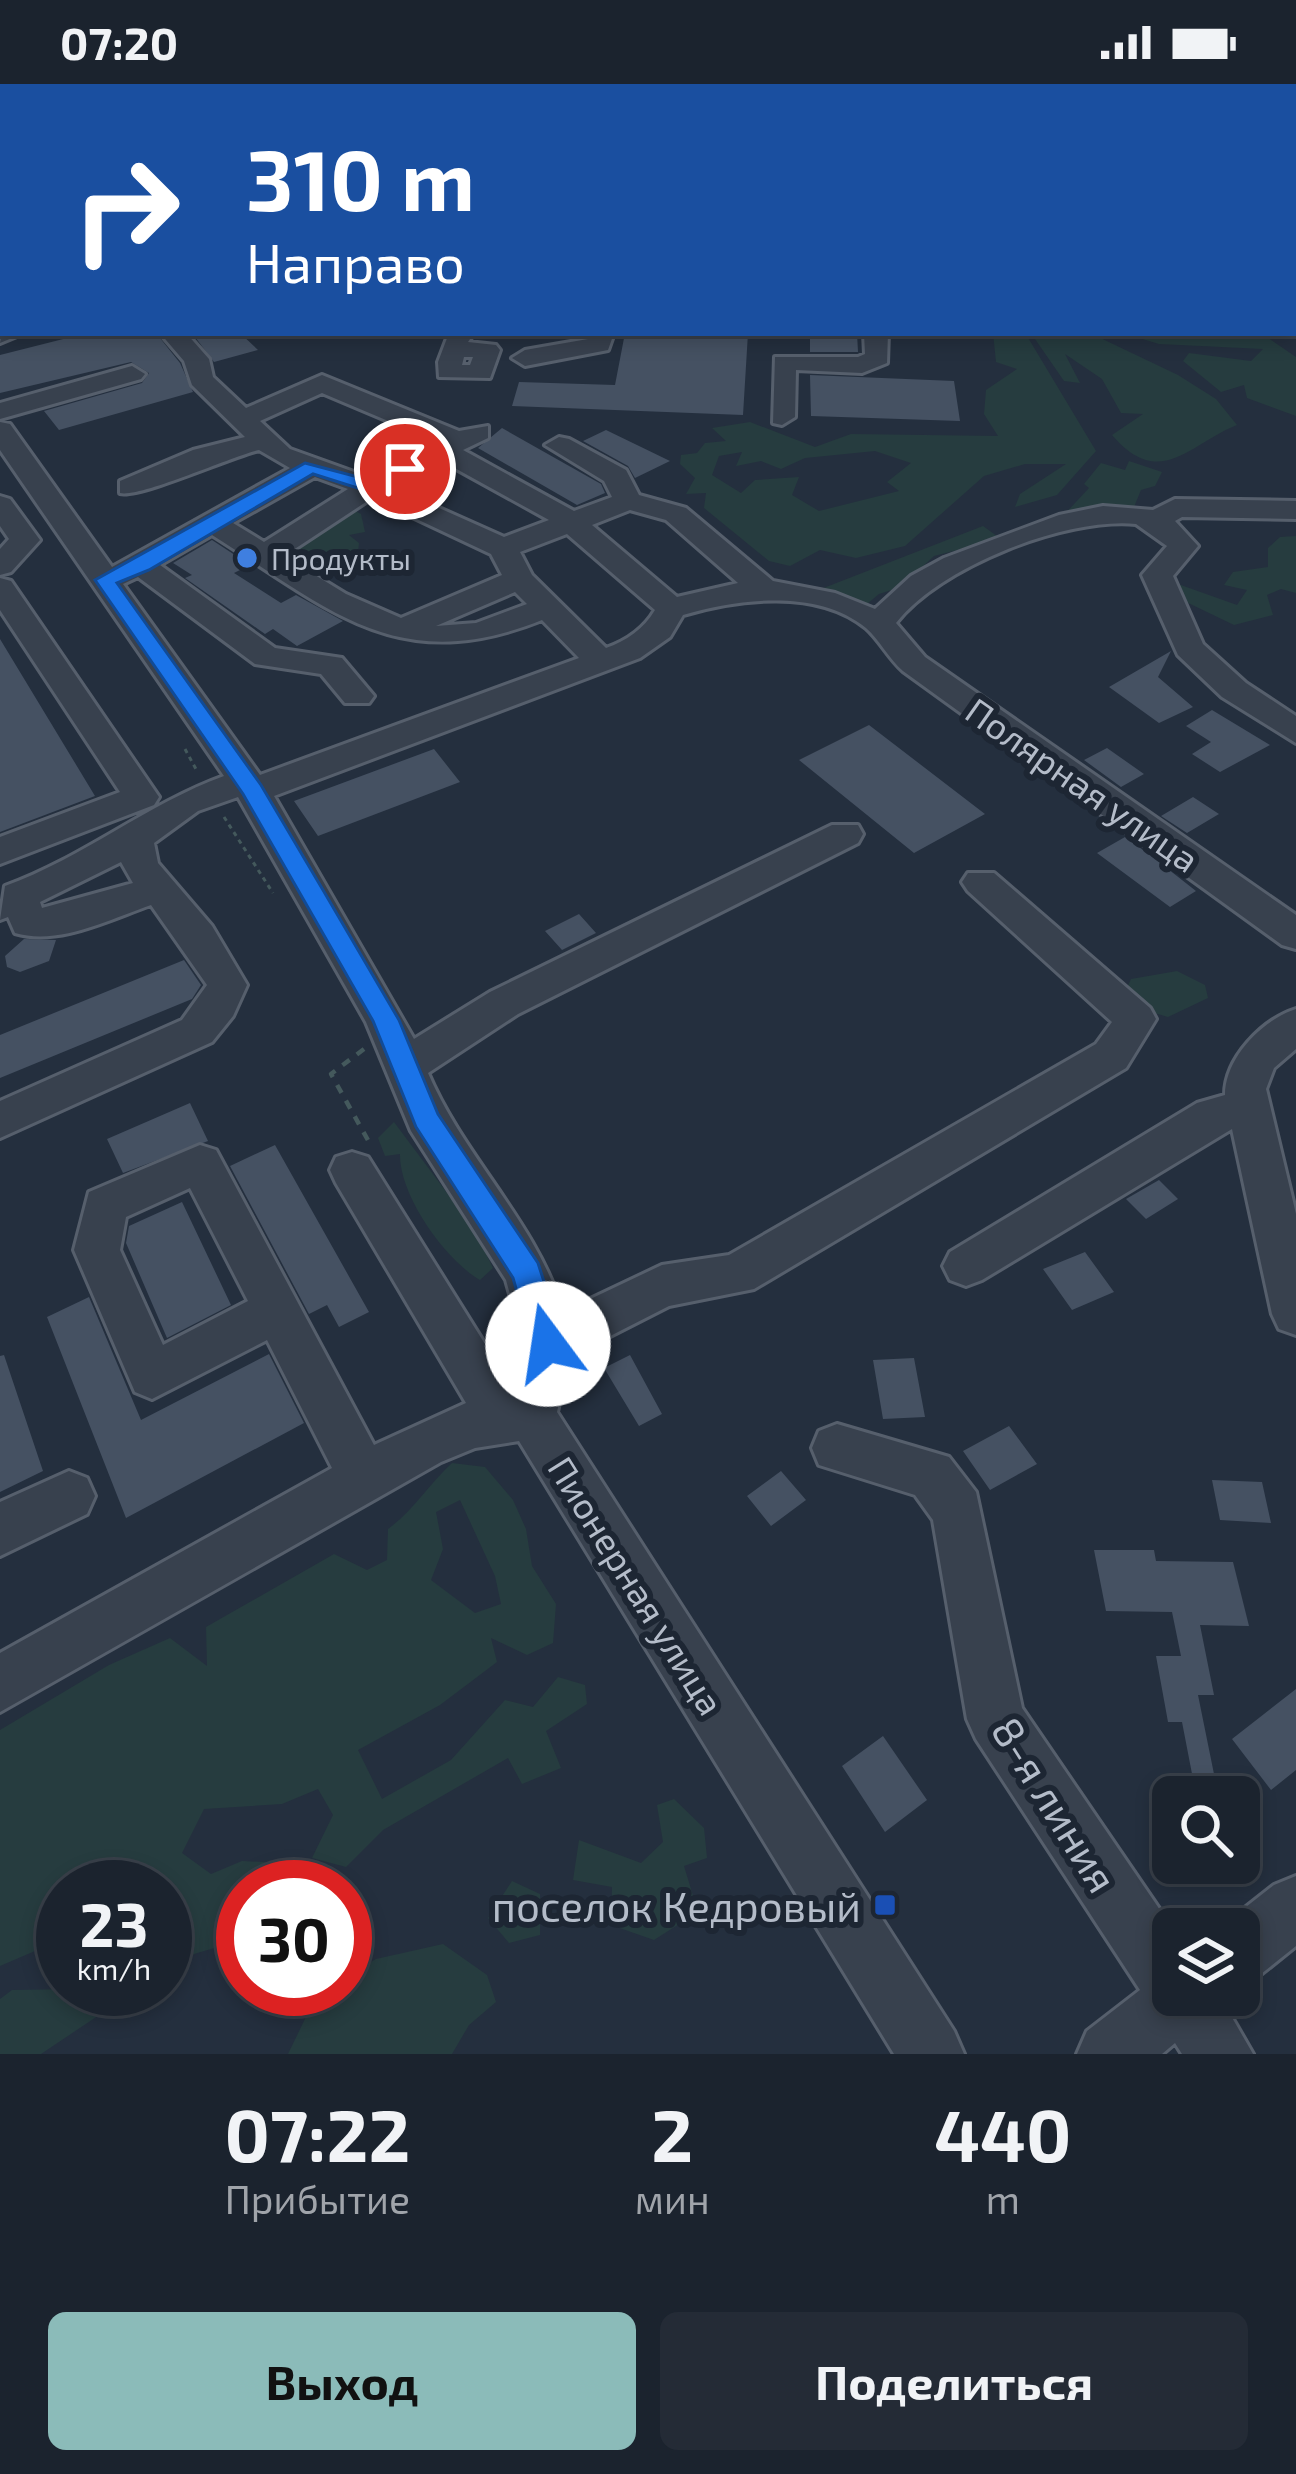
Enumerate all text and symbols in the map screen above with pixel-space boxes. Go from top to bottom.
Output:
text: 07:20 [60,15,178,69]
text: 310 m [246,127,475,228]
icon: right [48,132,204,288]
text: Направо [246,229,465,294]
pin [354,418,456,520]
icon: arrive [372,436,438,502]
place label: Продукты [271,540,411,577]
marker: Продукты [234,545,260,571]
street label: Полярная улица [958,688,1208,881]
position arrow [485,1281,611,1407]
street label: Пионерная улица [539,1448,734,1722]
street label: 8-я линия [983,1707,1129,1901]
map controls [1152,1776,1260,2016]
button: search [1152,1776,1260,1884]
speed limit sign: 30 [216,1860,372,2016]
place label: поселок Кедровый [492,1880,861,1930]
text: 23 [80,1887,148,1959]
marker: поселок Кедровый [872,1892,898,1918]
button: layers [1152,1908,1260,2016]
text: km/h [77,1950,151,1986]
text: 07:22 [225,2090,410,2176]
text: 2 [651,2090,693,2176]
text: 440 [934,2090,1071,2176]
text: Прибытие [225,2175,410,2222]
text: мин [635,2175,710,2222]
text: m [986,2175,1020,2222]
button: Выход [48,2312,636,2450]
button: Поделиться [660,2312,1248,2450]

